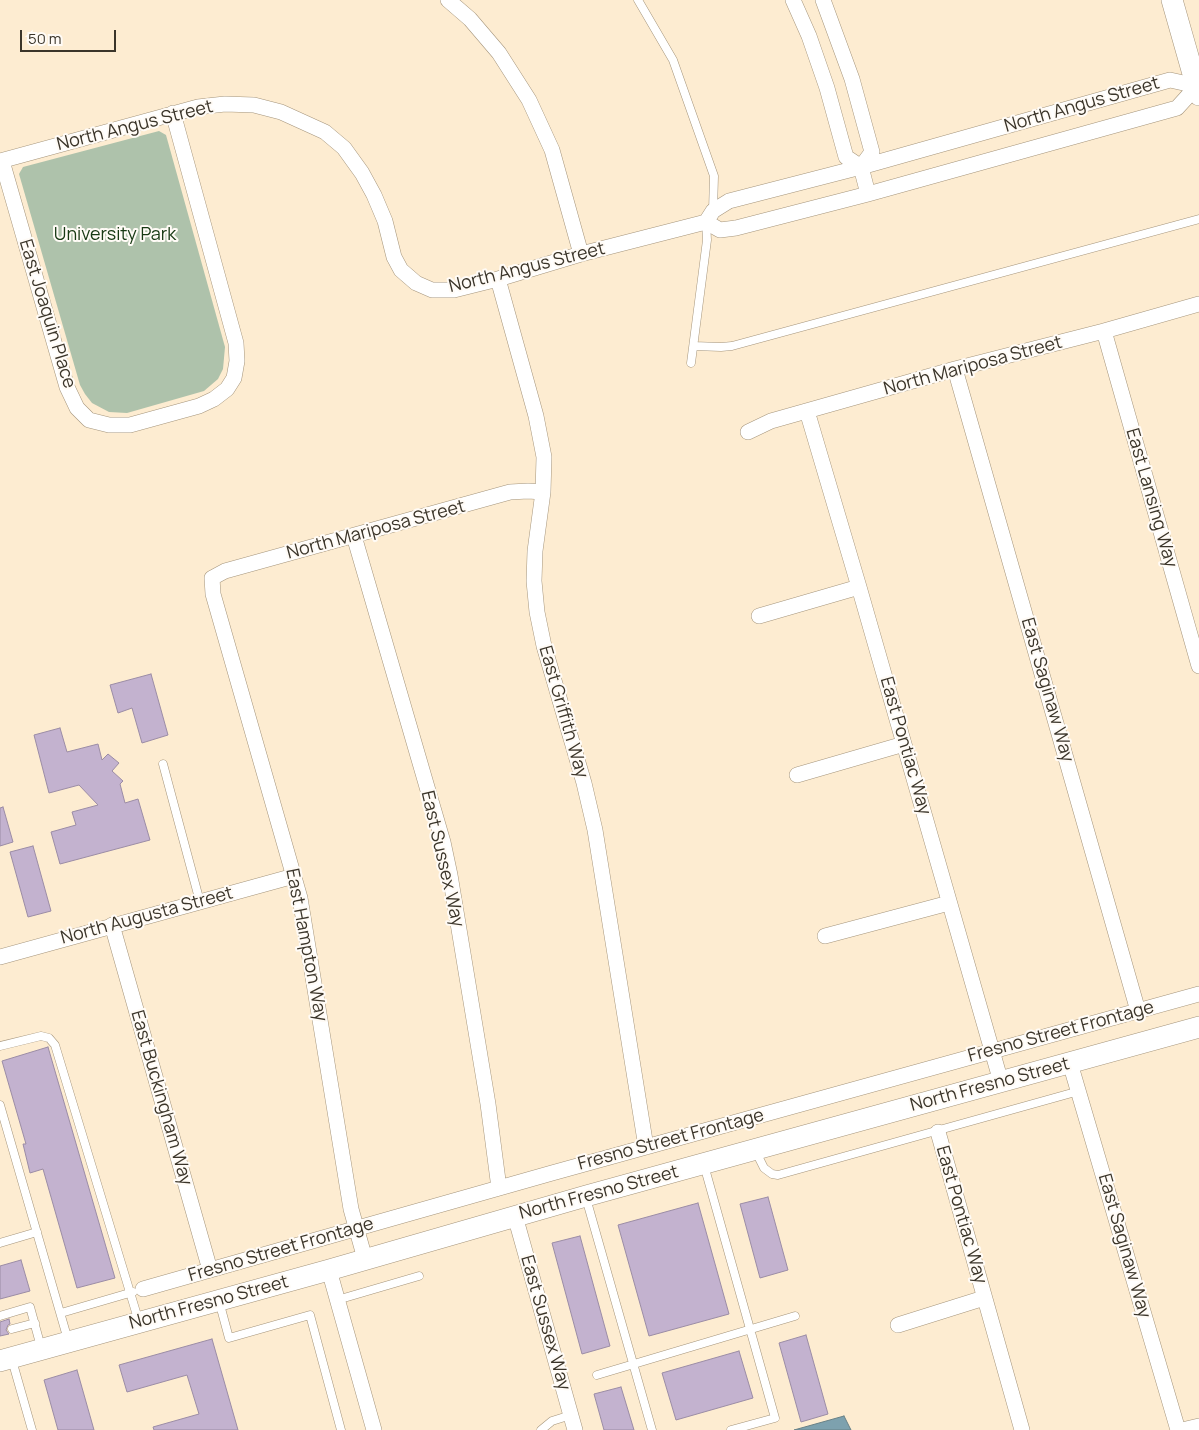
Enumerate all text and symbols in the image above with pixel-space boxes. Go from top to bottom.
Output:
scale bar [22,20,119,52]
text: 50 m [28,28,62,49]
street label: North Angus Street [1002,73,1162,137]
street label: North Angus Street [55,96,215,156]
park label: University Park [54,224,176,246]
street label: East Joaquin Place [14,237,80,391]
street label: North Angus Street [447,238,607,298]
street label: North Mariposa Street [881,332,1065,400]
street label: East Lansing Way [1121,426,1181,570]
street label: North Mariposa Street [284,496,468,564]
street label: East Saginaw Way [1016,615,1078,765]
street label: East Griffith Way [534,643,592,781]
street label: East Pontiac Way [875,674,935,818]
street label: East Sussex Way [416,789,468,929]
street label: East Hampton Way [281,867,331,1023]
street label: North Augusta Street [58,883,236,949]
street label: Fresno Street Frontage [966,997,1156,1067]
street label: East Buckingham Way [126,1008,196,1188]
street label: North Fresno Street [908,1053,1072,1117]
street label: Fresno Street Frontage [576,1105,766,1175]
street label: East Pontiac Way [931,1143,991,1287]
street label: North Fresno Street [517,1161,681,1225]
street label: East Saginaw Way [1093,1171,1155,1321]
street label: Fresno Street Frontage [186,1213,376,1287]
street label: East Sussex Way [515,1253,575,1393]
street label: North Fresno Street [127,1271,291,1335]

